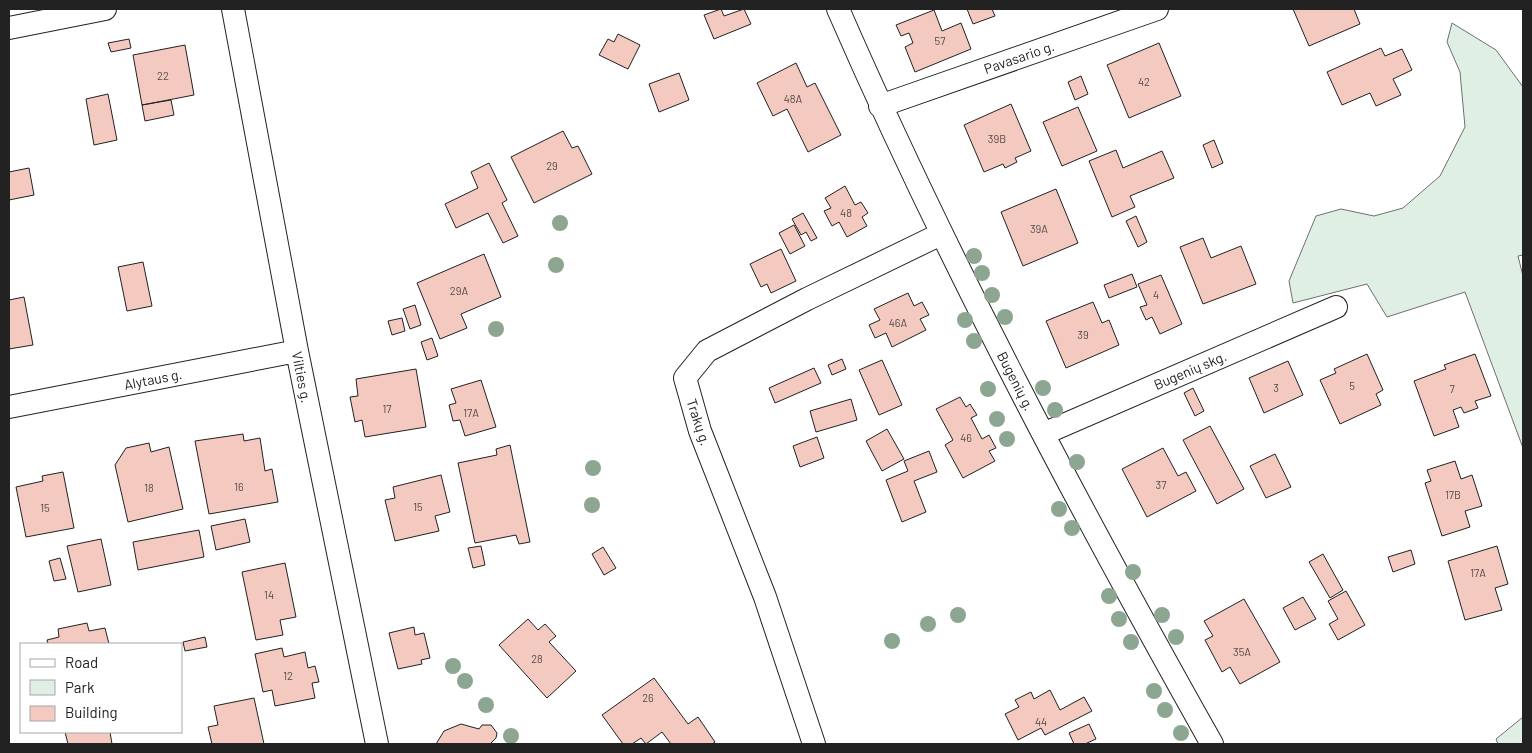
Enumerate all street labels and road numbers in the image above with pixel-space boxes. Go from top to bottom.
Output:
street label: Pavasario g. [982,37,1056,77]
street label: Bugenių skg. [1151,347,1229,393]
street label: Bugenių g. [994,349,1038,413]
street label: Vilties g. [289,350,315,404]
street label: Alytaus g. [122,365,184,393]
street label: Trakų g. [683,396,715,448]

